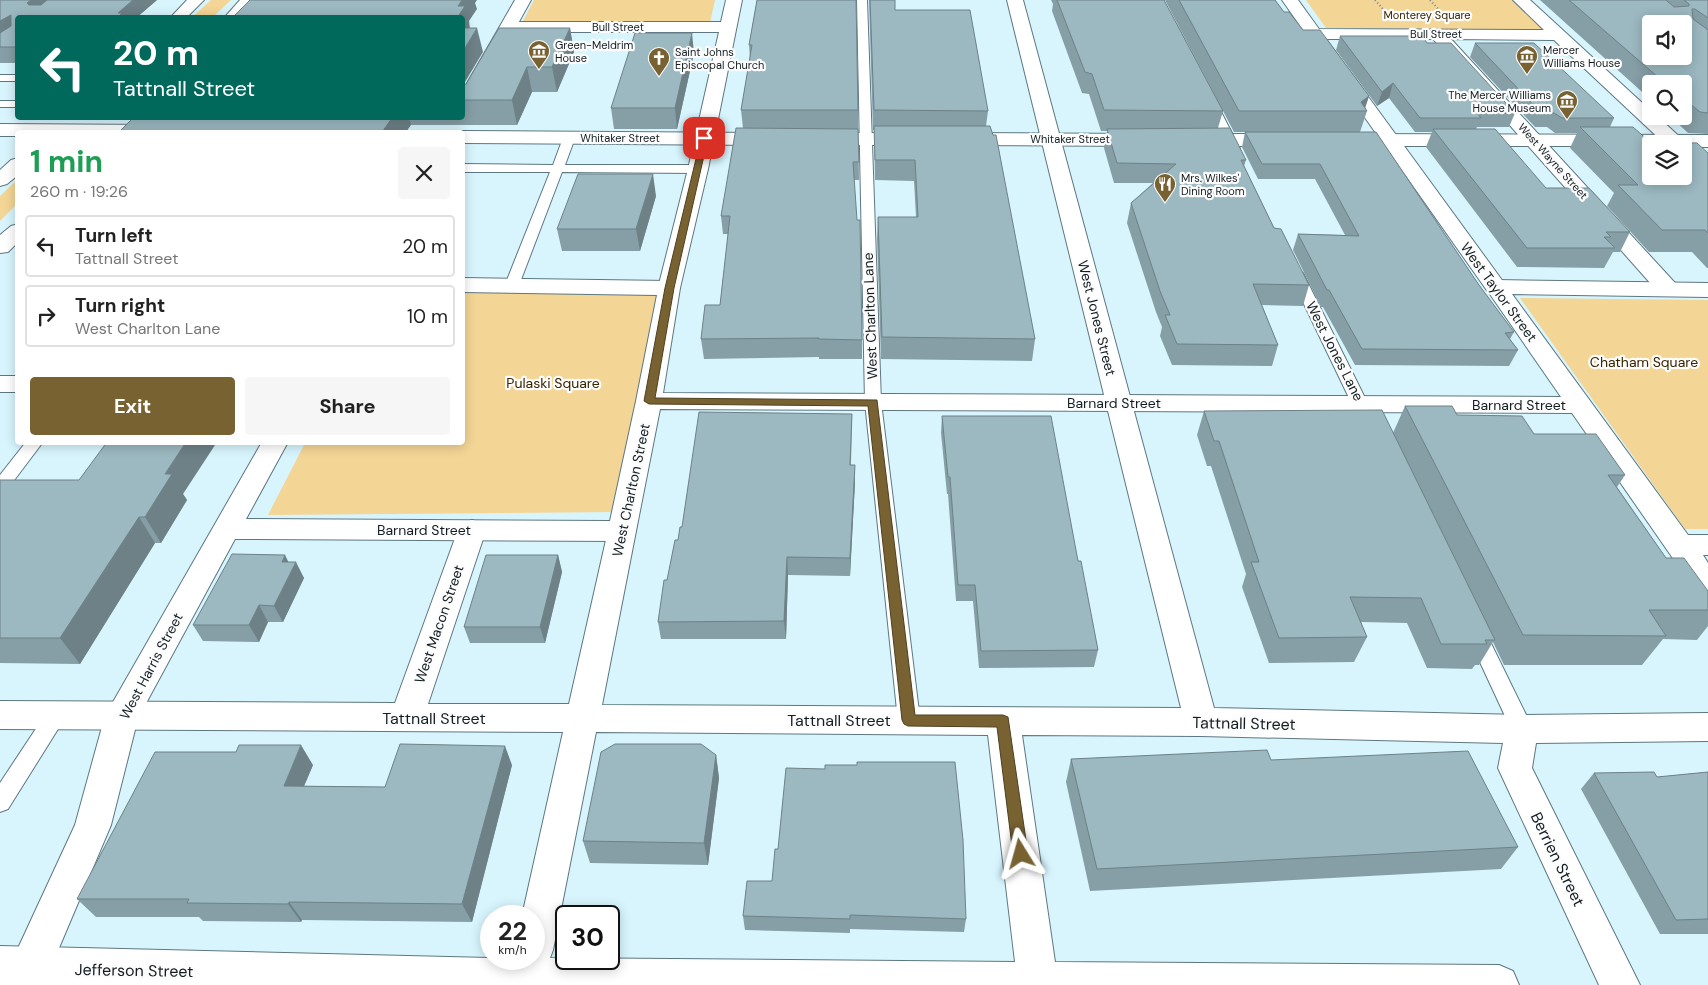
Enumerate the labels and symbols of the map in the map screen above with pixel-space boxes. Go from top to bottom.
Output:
park label: Monterey Square [1383,8,1471,22]
street label: Bull Street [592,20,644,34]
street label: Bull Street [1410,27,1462,41]
place label: Green-Meldrim House [555,38,634,65]
museum icon: Green-Meldrim House [527,39,551,70]
place label: Mercer Williams House [1543,43,1620,70]
museum icon: Mercer Williams House [1515,44,1539,75]
place label: Saint Johns Episcopal Church [675,45,764,72]
church icon: Saint Johns Episcopal Church [647,46,671,77]
place label: The Mercer Williams House Museum [1448,88,1551,115]
museum icon: The Mercer Williams House Museum [1555,89,1579,120]
pin [683,117,725,159]
street label: West Wayne Street [1515,120,1591,202]
street label: Whitaker Street [580,131,660,145]
street label: Whitaker Street [1030,132,1110,146]
place label: Mrs. Wilkes' Dining Room [1181,171,1245,198]
restaurant icon: Mrs. Wilkes' Dining Room [1153,172,1177,203]
street label: West Taylor Street [1457,239,1541,345]
street label: West Charlton Lane [859,252,881,380]
street label: West Jones Street [1074,258,1120,378]
street label: West Jones Lane [1302,298,1368,404]
park label: Chatham Square [1590,353,1698,371]
park label: Pulaski Square [506,374,600,392]
street label: Barnard Street [1067,394,1161,412]
street label: Barnard Street [1472,396,1566,414]
street label: West Charlton Street [608,422,654,558]
street label: Barnard Street [377,521,471,539]
street label: West Macon Street [410,563,468,685]
street label: West Harris Street [115,610,187,722]
street label: Tattnall Street [382,708,486,729]
street label: Tattnall Street [787,710,891,731]
street label: Tattnall Street [1192,712,1296,735]
street label: Berrien Street [1526,809,1589,910]
position arrow [994,827,1046,879]
speed limit sign: 30 [555,905,620,970]
street label: Jefferson Street [74,959,194,982]

